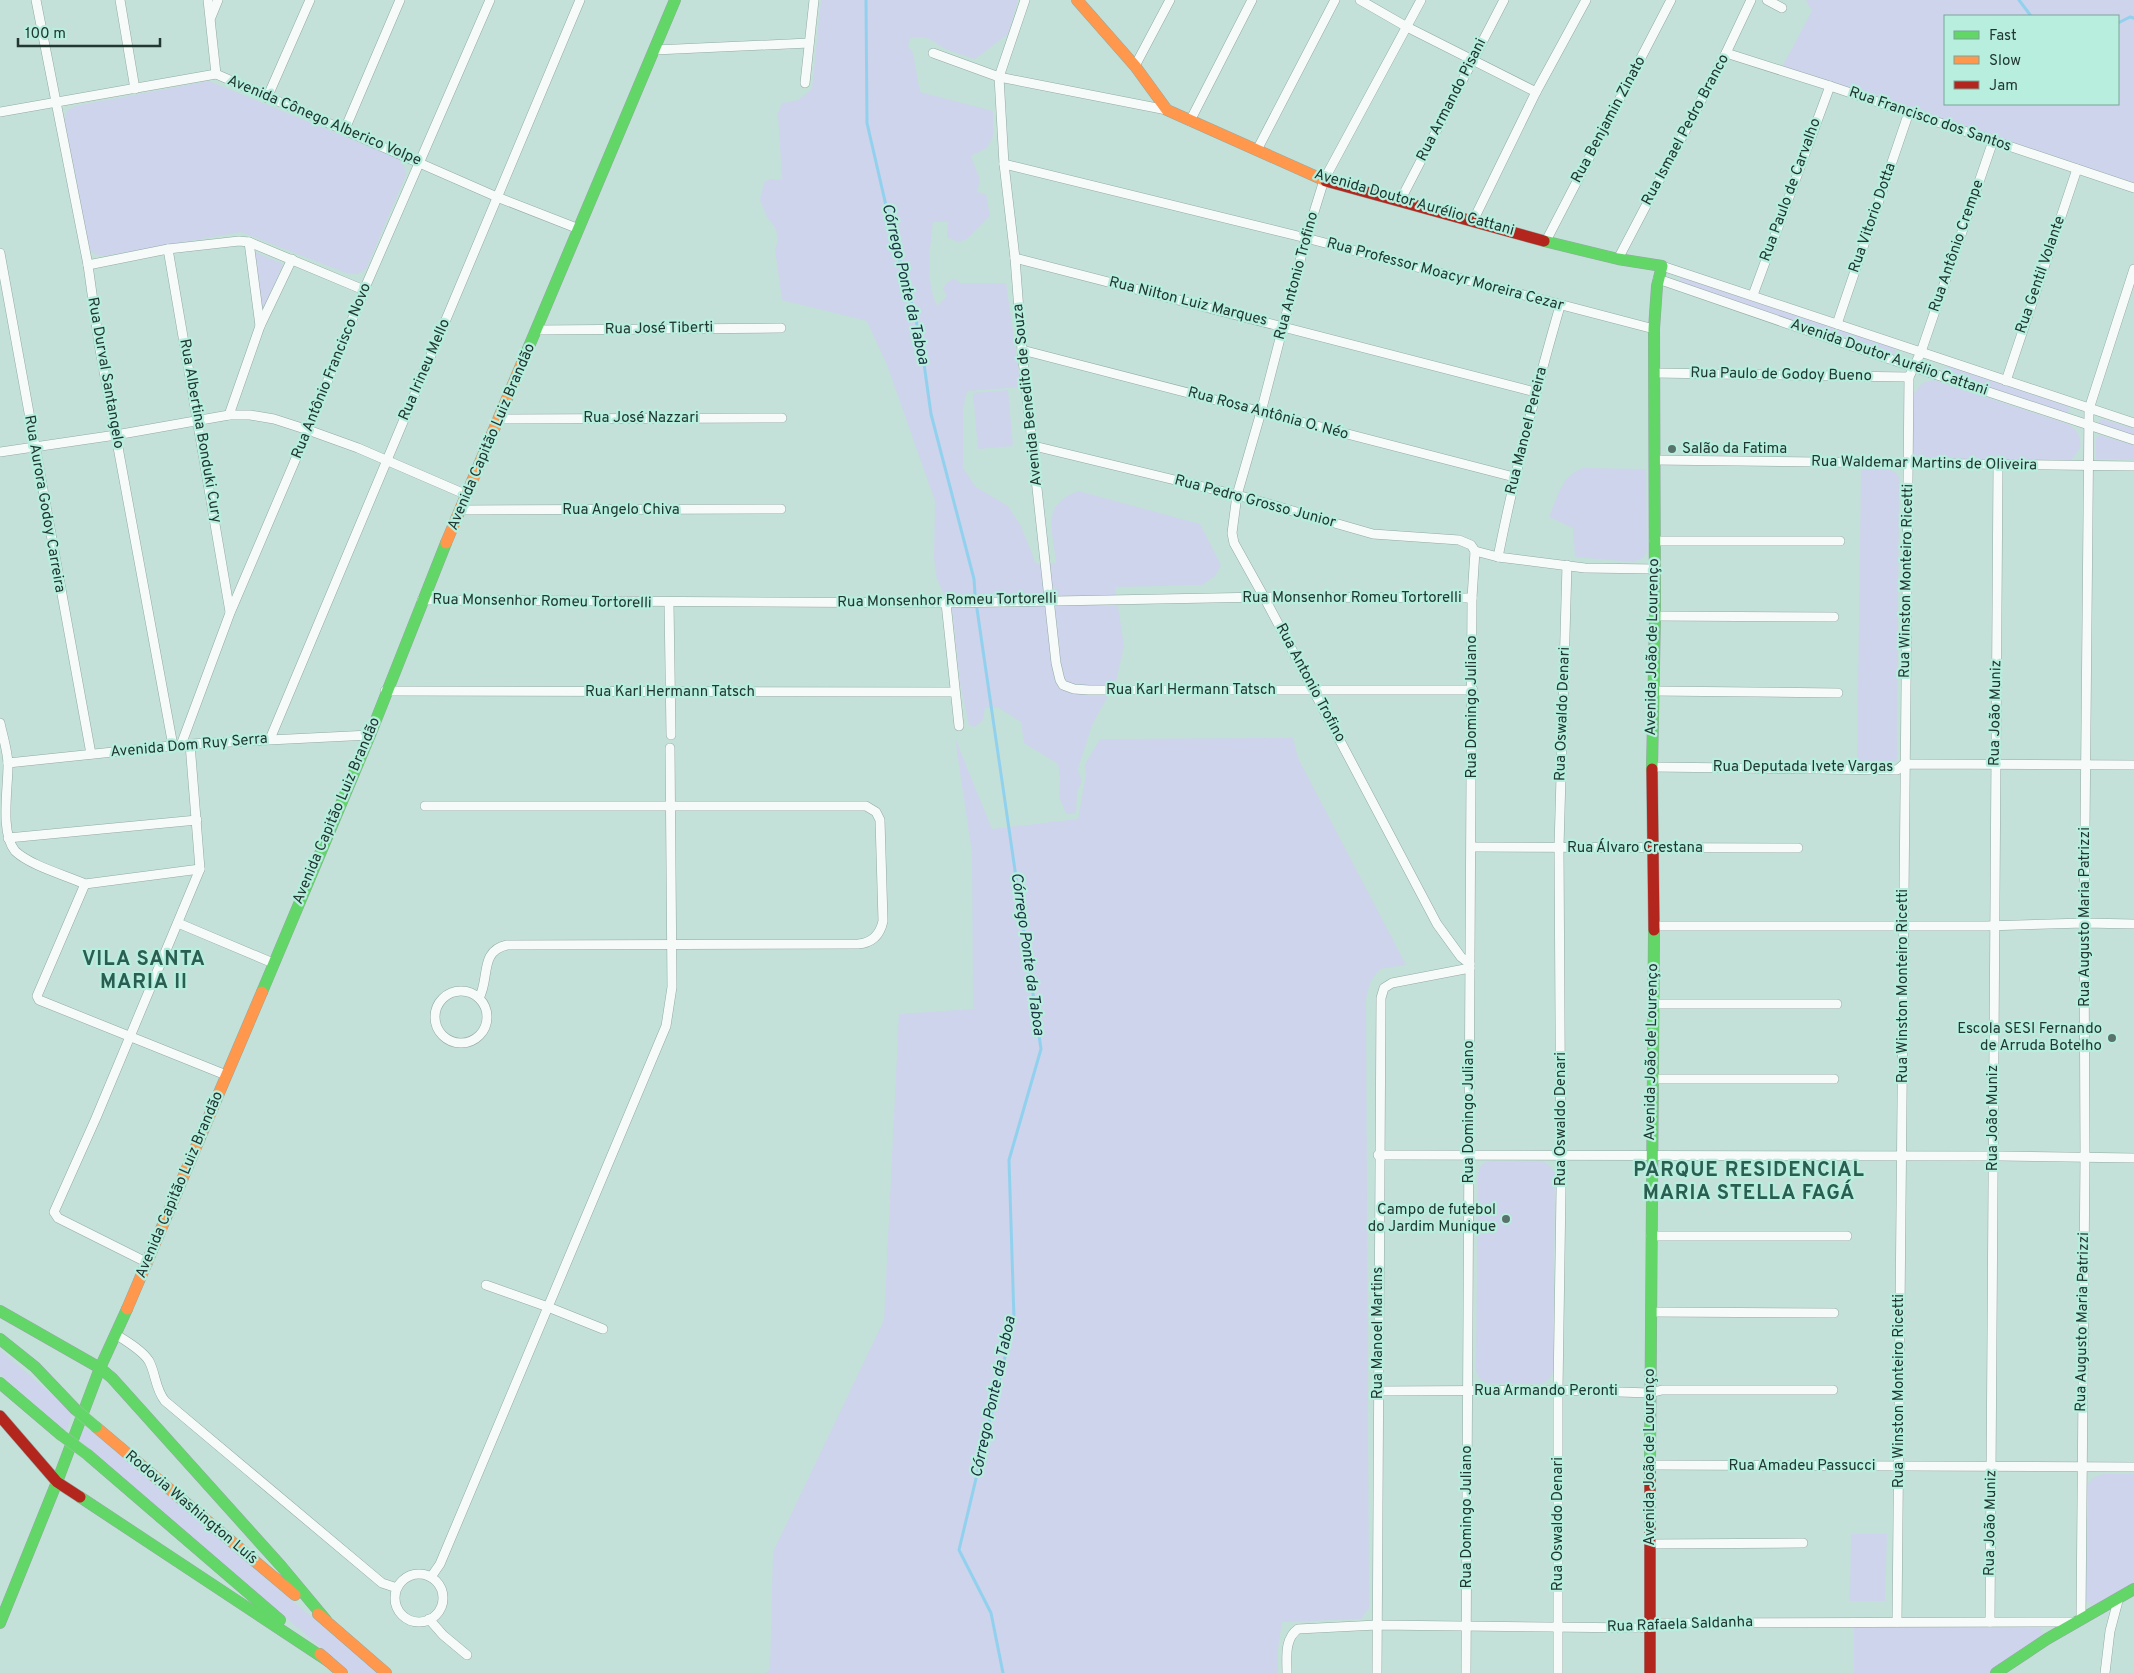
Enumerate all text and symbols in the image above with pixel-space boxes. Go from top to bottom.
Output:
scale bar [18,15,160,47]
legend [1944,15,2119,105]
text: 100 m [25,25,66,44]
text: Fast [1989,27,2017,46]
street label: Rua Armando Pisani [1413,35,1491,165]
street label: Rua Ismael Pedro Branco [1638,51,1734,209]
text: Slow [1989,52,2021,71]
street label: Rua Benjamin Zinato [1568,53,1650,187]
street label: Avenida Cônego Alberico Volpe [224,71,424,171]
text: Jam [1989,77,2018,96]
street label: Rua Francisco dos Santos [1846,83,2014,157]
street label: Rua Paulo de Carvalho [1756,116,1826,264]
street label: Rua Vitorio Dotta [1845,160,1901,276]
street label: Avenida Doutor Aurélio Cattani [1312,165,1516,241]
street label: Rua Antônio Crempe [1925,177,1989,315]
water label: Córrego Ponte da Taboa [877,202,933,367]
street label: Rua Antonio Trofino [1271,210,1323,342]
street label: Rua Gentil Volante [2012,214,2070,336]
street label: Rua Professor Moacyr Moreira Cezar [1324,234,1566,316]
street label: Rua Nilton Luiz Marques [1107,273,1269,331]
street label: Rua Antônio Francisco Novo [288,280,376,462]
street label: Rua Durval Santangelo [82,296,128,450]
street label: Avenida Benedito de Souza [1009,303,1047,487]
street label: Avenida Doutor Aurélio Cattani [1788,315,1990,401]
street label: Rua Irineu Mello [395,316,455,424]
street label: Rua José Tiberti [604,319,714,339]
street label: Rua Albertina Bonduki Cury [174,337,226,525]
street label: Avenida Capitão Luiz Brandão [444,341,540,533]
street label: Rua Paulo de Godoy Bueno [1690,364,1872,386]
street label: Rua Manoel Pereira [1502,365,1552,497]
street label: Rua Rosa Antônia O. Néo [1186,383,1350,445]
street label: Rua José Nazzari [583,409,699,428]
street label: Rua Aurora Godoy Carreira [19,414,69,594]
place label: Salão da Fatima [1682,440,1787,459]
marker: Salão da Fatima [1666,443,1678,455]
street label: Rua Waldemar Martins de Oliveira [1811,453,2037,475]
street label: Rua Pedro Grosso Junior [1172,471,1338,533]
street label: Rua Winston Monteiro Ricetti [1896,484,1918,678]
street label: Rua Angelo Chiva [562,501,680,520]
street label: Avenida João de Lourenço [1642,558,1664,736]
street label: Rua Monsenhor Romeu Tortorelli [1242,589,1462,608]
street label: Rua Monsenhor Romeu Tortorelli [837,590,1057,612]
street label: Rua Monsenhor Romeu Tortorelli [432,591,652,613]
street label: Rua Antonio Trofino [1271,620,1349,746]
street label: Rua Domingo Juliano [1463,635,1482,779]
street label: Rua Oswaldo Denari [1551,647,1575,781]
street label: Rua João Muniz [1986,660,2006,766]
street label: Rua Karl Hermann Tatsch [1106,681,1276,700]
street label: Rua Karl Hermann Tatsch [585,683,755,702]
street label: Avenida Capitão Luiz Brandão [289,715,385,907]
street label: Avenida Dom Ruy Serra [110,730,268,762]
street label: Rua Deputada Ivete Vargas [1713,758,1893,777]
street label: Rua Augusto Maria Patrizzi [2076,827,2095,1007]
street label: Rua Álvaro Crestana [1567,838,1703,858]
water label: Córrego Ponte da Taboa [1006,871,1048,1038]
street label: Rua Winston Monteiro Ricetti [1894,889,1913,1083]
district label: VILA SANTA MARIA II [82,947,206,996]
street label: Avenida João de Lourenço [1641,963,1663,1141]
place label: Escola SESI Fernando de Arruda Botelho [1957,1020,2102,1056]
marker: Escola SESI Fernando de Arruda Botelho [2106,1032,2118,1044]
street label: Rua Domingo Juliano [1460,1040,1479,1184]
street label: Rua Oswaldo Denari [1552,1052,1571,1186]
street label: Rua João Muniz [1984,1065,2003,1171]
street label: Avenida Capitão Luiz Brandão [132,1089,228,1281]
district label: PARQUE RESIDENCIAL MARIA STELLA FAGÁ [1633,1158,1865,1207]
place label: Campo de futebol do Jardim Munique [1368,1201,1496,1237]
marker: Campo de futebol do Jardim Munique [1500,1213,1512,1225]
street label: Rua Augusto Maria Patrizzi [2072,1232,2094,1412]
street label: Rua Manoel Martins [1369,1267,1388,1399]
street label: Rua Winston Monteiro Ricetti [1890,1294,1909,1488]
water label: Córrego Ponte da Taboa [967,1314,1021,1479]
street label: Avenida João de Lourenço [1641,1368,1660,1546]
street label: Rua Armando Peronti [1474,1382,1618,1401]
street label: Rua Domingo Juliano [1458,1445,1477,1589]
street label: Rodovia Washington Luís [121,1447,261,1569]
street label: Rua Oswaldo Denari [1549,1457,1568,1591]
street label: Rua Amadeu Passucci [1729,1457,1875,1476]
street label: Rua João Muniz [1981,1470,2001,1576]
street label: Rua Rafaela Saldanha [1607,1613,1753,1637]

